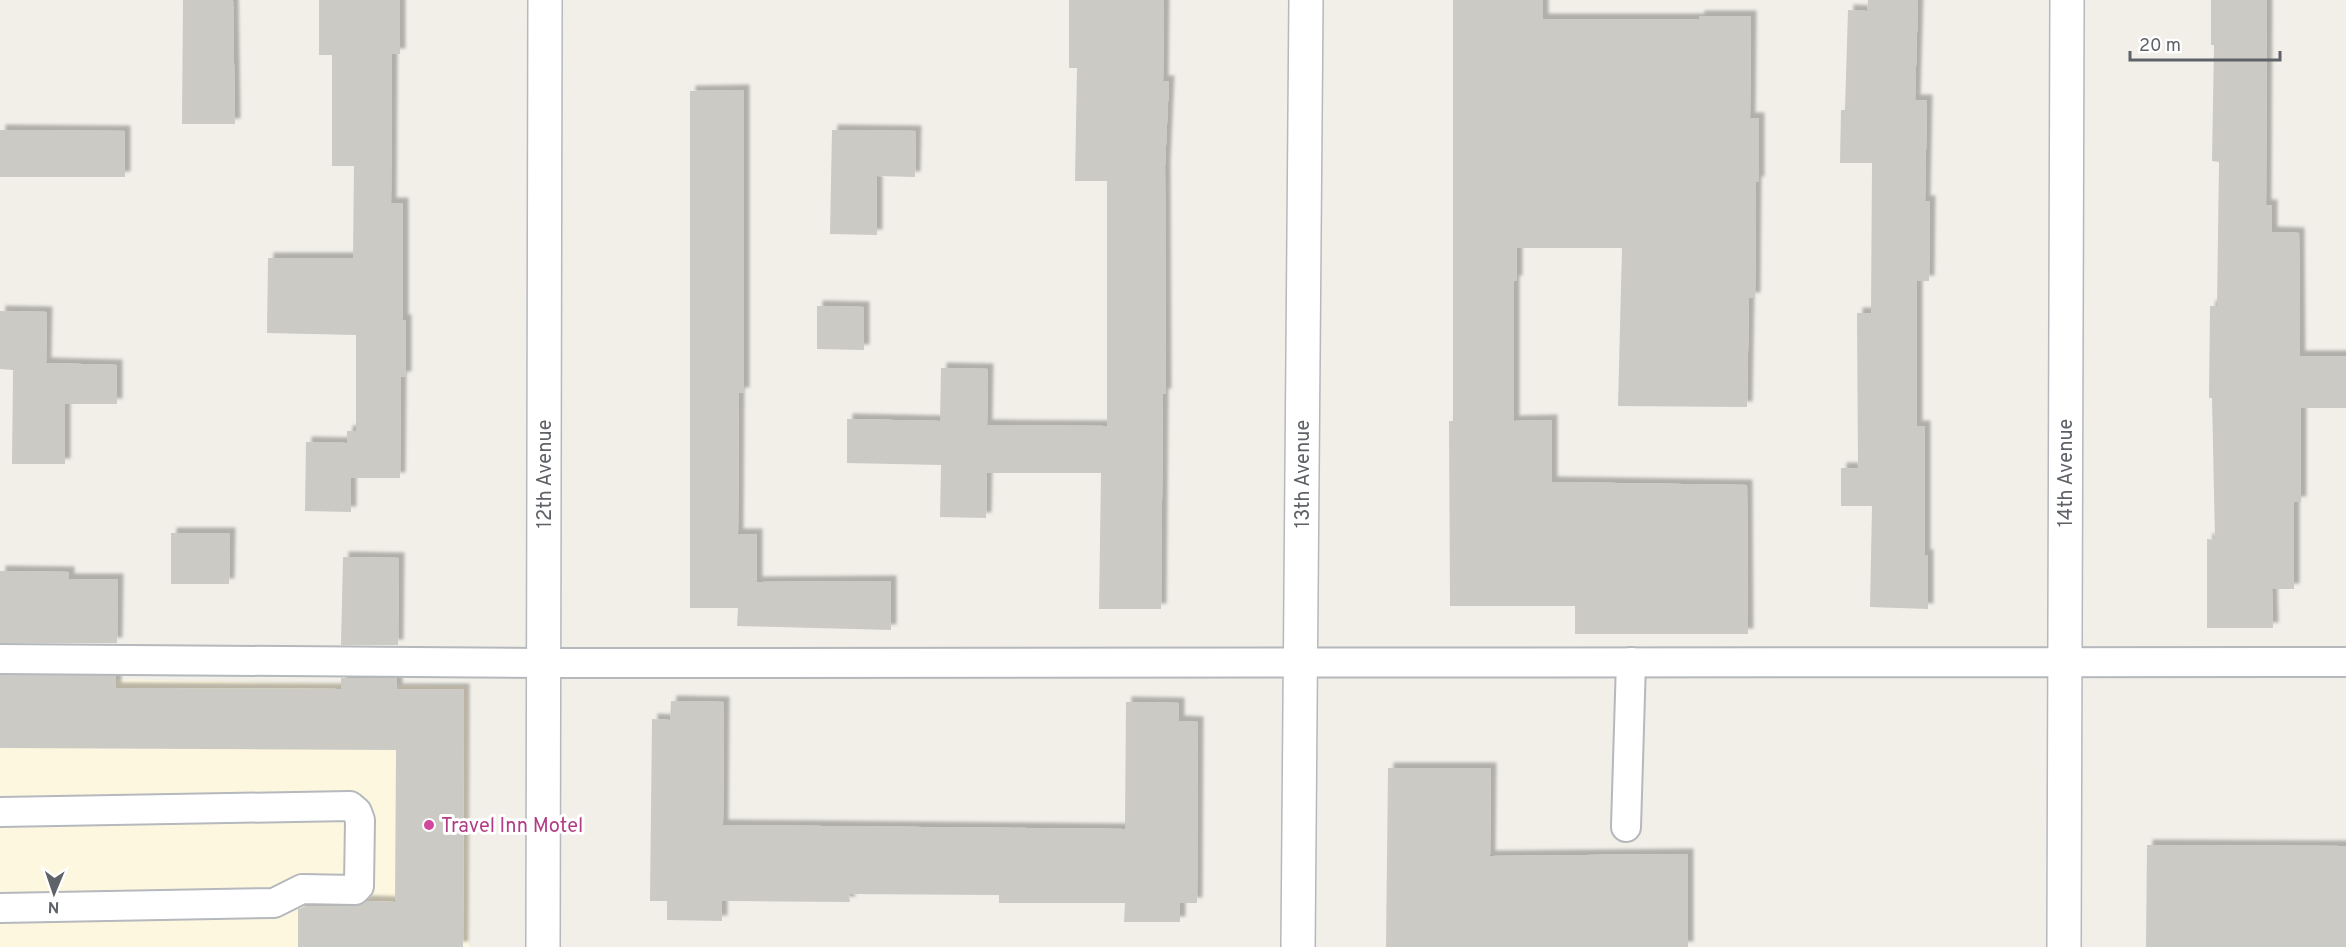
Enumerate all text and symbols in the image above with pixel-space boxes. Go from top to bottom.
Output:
scale bar [2130,24,2280,62]
text: 20 m [2139,35,2181,58]
street label: 14th Avenue [2054,419,2080,527]
street label: 12th Avenue [533,420,559,528]
street label: 13th Avenue [1291,420,1317,528]
place label: Travel Inn Motel [441,814,583,840]
marker: Travel Inn Motel [422,818,436,832]
north arrow [24,863,84,923]
text: N [47,896,60,916]

